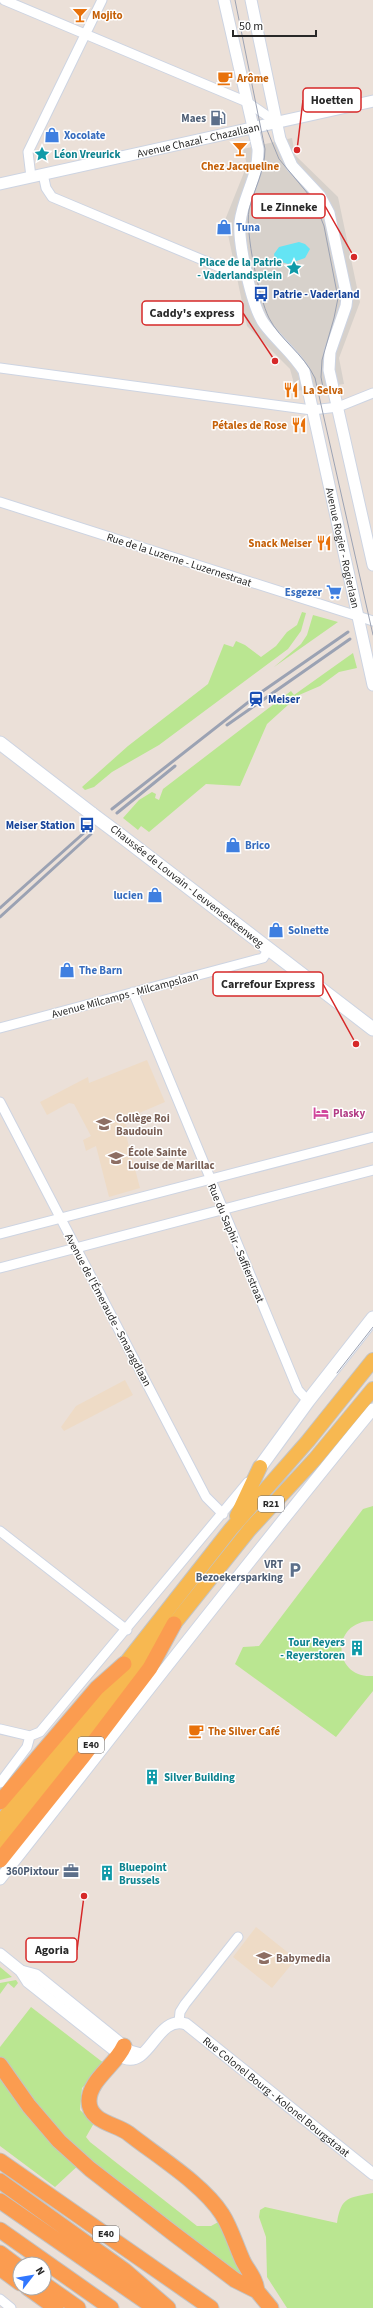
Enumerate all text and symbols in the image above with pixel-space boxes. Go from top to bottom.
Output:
bar icon: Mojito [71,6,89,24]
place label: Mojito [92,8,123,23]
scale bar [233,12,316,38]
text: 50 m [239,18,263,35]
cafe icon: Arôme [216,69,234,87]
place label: Arôme [236,71,269,86]
callout: Hoetten [303,88,361,112]
text: Hoetten [311,92,353,109]
fuel station icon: Maes [209,109,227,127]
place label: Maes [181,111,206,126]
street label: Avenue Chazal - Chazallaan [135,119,261,161]
shop icon: Xocolate [43,126,61,144]
place label: Xocolate [64,128,106,143]
bar icon: Chez Jacqueline [231,140,249,158]
place icon: Léon Vreurick [33,145,51,163]
place label: Léon Vreurick [54,147,121,162]
place label: Chez Jacqueline [201,159,279,174]
callout: Le Zinneke [252,194,325,218]
text: Le Zinneke [261,199,317,216]
shop icon: Tuna [215,218,233,236]
place label: Tuna [236,220,260,235]
place label: Place de la Patrie - Vaderlandsplein [197,255,282,283]
place icon: Place de la Patrie - Vaderlandsplein [285,259,303,277]
bus stop icon: Patrie - Vaderland [252,285,270,303]
place label: Patrie - Vaderland [273,287,360,302]
callout: Caddy's express [142,301,243,325]
text: Caddy's express [150,305,234,322]
restaurant icon: La Selva [282,381,300,399]
place label: La Selva [303,383,343,398]
restaurant icon: Pétales de Rose [290,416,308,434]
place label: Pétales de Rose [212,418,287,433]
street label: Avenue Rogier - Rogierlaan [322,486,363,610]
street label: Rue de la Luzerne - Luzernestraat [105,529,254,591]
restaurant icon: Snack Meiser [315,534,333,552]
place label: Snack Meiser [248,536,313,551]
supermarket icon: Esgezer [325,583,343,601]
place label: Esgezer [285,585,323,600]
station icon: Meiser [247,690,265,708]
place label: Meiser [268,692,301,707]
bus stop icon: Meiser Station [78,816,96,834]
place label: Meiser Station [6,818,75,833]
street label: Chaussée de Louvain - Leuvensesteenweg [107,821,267,951]
shop icon: Brico [224,836,242,854]
place label: Brico [245,838,270,853]
shop icon: lucien [146,886,164,904]
place label: lucien [113,888,143,903]
shop icon: Solnette [267,921,285,939]
place label: Solnette [288,923,329,938]
shop icon: The Barn [58,961,76,979]
place label: The Barn [79,963,122,978]
street label: Avenue Milcamps - Milcampslaan [50,968,200,1022]
callout: Carrefour Express [213,972,323,996]
text: Carrefour Express [221,976,315,993]
hotel icon: Plasky [312,1104,330,1122]
place label: Plasky [333,1106,365,1121]
place label: Collège Roi Baudouin [116,1111,170,1139]
school or university icon: Collège Roi Baudouin [95,1115,113,1133]
place label: École Sainte Louise de Marillac [128,1145,215,1173]
school or university icon: École Sainte Louise de Marillac [107,1149,125,1167]
street label: Rue du Saphir - Saffierstraat [204,1181,268,1305]
street label: Avenue de l'Émeraude - Smaragdlaan [61,1231,155,1389]
road number: R21 [258,1496,284,1512]
place label: VRT Bezoekersparking [196,1557,283,1585]
parking icon: VRT Bezoekersparking [286,1561,304,1579]
place label: Tour Reyers - Reyerstoren [280,1635,345,1663]
building icon: Tour Reyers - Reyerstoren [348,1639,366,1657]
cafe icon: The Silver Café [187,1722,205,1740]
place label: The Silver Café [208,1724,280,1739]
road number: E40 [78,1737,104,1753]
building icon: Silver Building [143,1768,161,1786]
place label: Silver Building [164,1770,235,1785]
place label: Bluepoint Brussels [119,1860,167,1888]
office icon: 360Pixtour [62,1862,80,1880]
place label: 360Pixtour [6,1864,60,1879]
building icon: Bluepoint Brussels [98,1864,116,1882]
callout: Agoria [26,1938,77,1962]
text: Agoria [34,1942,69,1959]
school or university icon: Babymedia [255,1949,273,1967]
place label: Babymedia [276,1951,331,1966]
street label: Rue Colonel Bourg - Kolonel Bourgstraat [200,2033,353,2160]
road number: E40 [93,2226,119,2242]
north arrow [12,2256,52,2296]
text: N [32,2264,48,2278]

